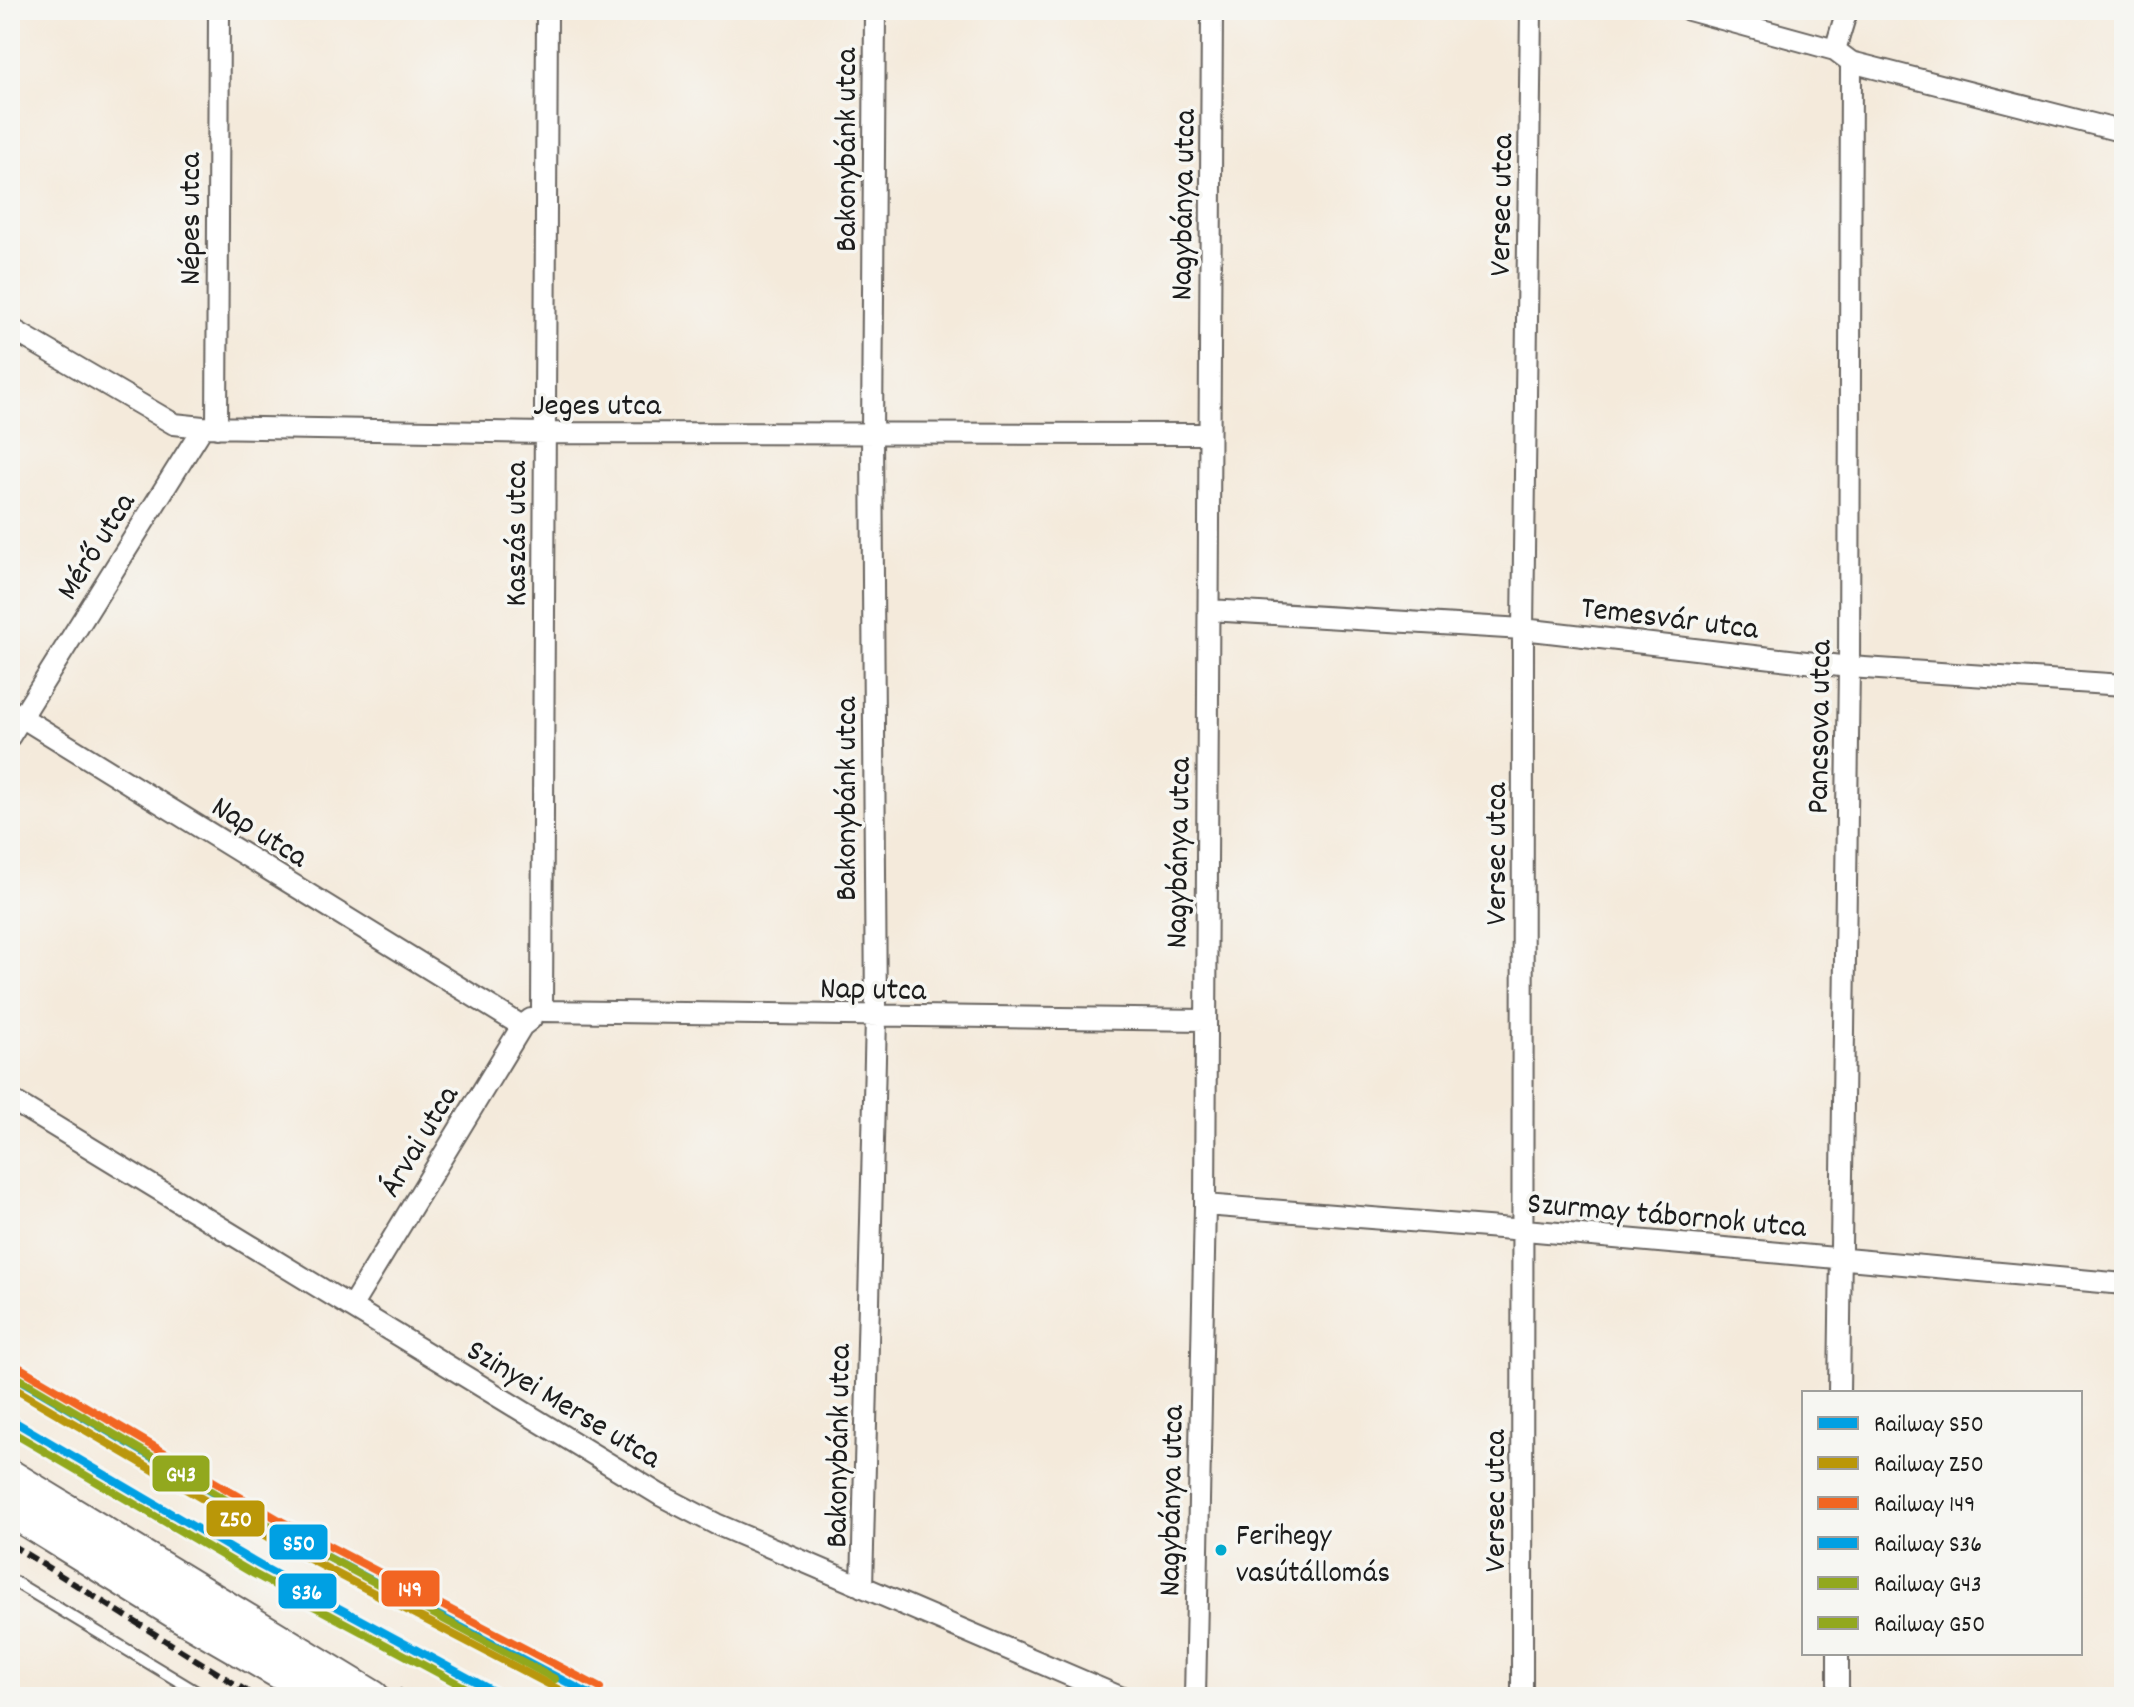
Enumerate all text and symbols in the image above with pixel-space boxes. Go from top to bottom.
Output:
street label: Bakonybánk utca [826,47,872,252]
street label: Nagybánya utca [1161,108,1211,301]
street label: Versec utca [1480,132,1528,277]
street label: Népes utca [170,152,216,285]
street label: Jeges utca [533,385,662,431]
street label: Kaszás utca [496,460,542,607]
street label: Mérő utca [47,484,150,610]
street label: Temesvár utca [1578,587,1762,655]
street label: Pancsova utca [1797,639,1847,815]
street label: Bakonybánk utca [826,696,872,901]
street label: Nagybánya utca [1156,756,1206,949]
street label: Versec utca [1476,782,1522,925]
street label: Nap utca [201,787,316,882]
street label: Nap utca [819,968,927,1016]
street label: Árvai utca [370,1077,473,1207]
street label: Szurmay tábornok utca [1525,1183,1809,1253]
street label: Szinyei Merse utca [456,1330,669,1483]
street label: Bakonybánk utca [816,1343,866,1548]
legend [1802,1391,2082,1655]
street label: Nagybánya utca [1149,1404,1199,1597]
text: Railway S50 [1874,1409,1984,1443]
street label: Versec utca [1475,1429,1521,1572]
text: Railway Z50 [1874,1449,1984,1483]
line badge: G43 [151,1454,211,1493]
text: G43 [166,1461,196,1492]
text: Railway 149 [1874,1489,1975,1523]
line badge: Z50 [205,1499,266,1538]
text: Z50 [220,1506,252,1537]
place label: Ferihegy vasútállomás [1236,1517,1390,1597]
line badge: S50 [268,1523,329,1561]
text: Railway S36 [1874,1529,1982,1563]
text: S50 [283,1530,315,1561]
marker: Ferihegy vasútállomás [1213,1542,1229,1558]
line badge: 149 [380,1569,441,1608]
text: Railway G43 [1874,1569,1982,1603]
line badge: S36 [277,1572,338,1610]
text: 149 [398,1576,422,1607]
text: S36 [292,1579,322,1610]
text: Railway G50 [1874,1609,1985,1643]

